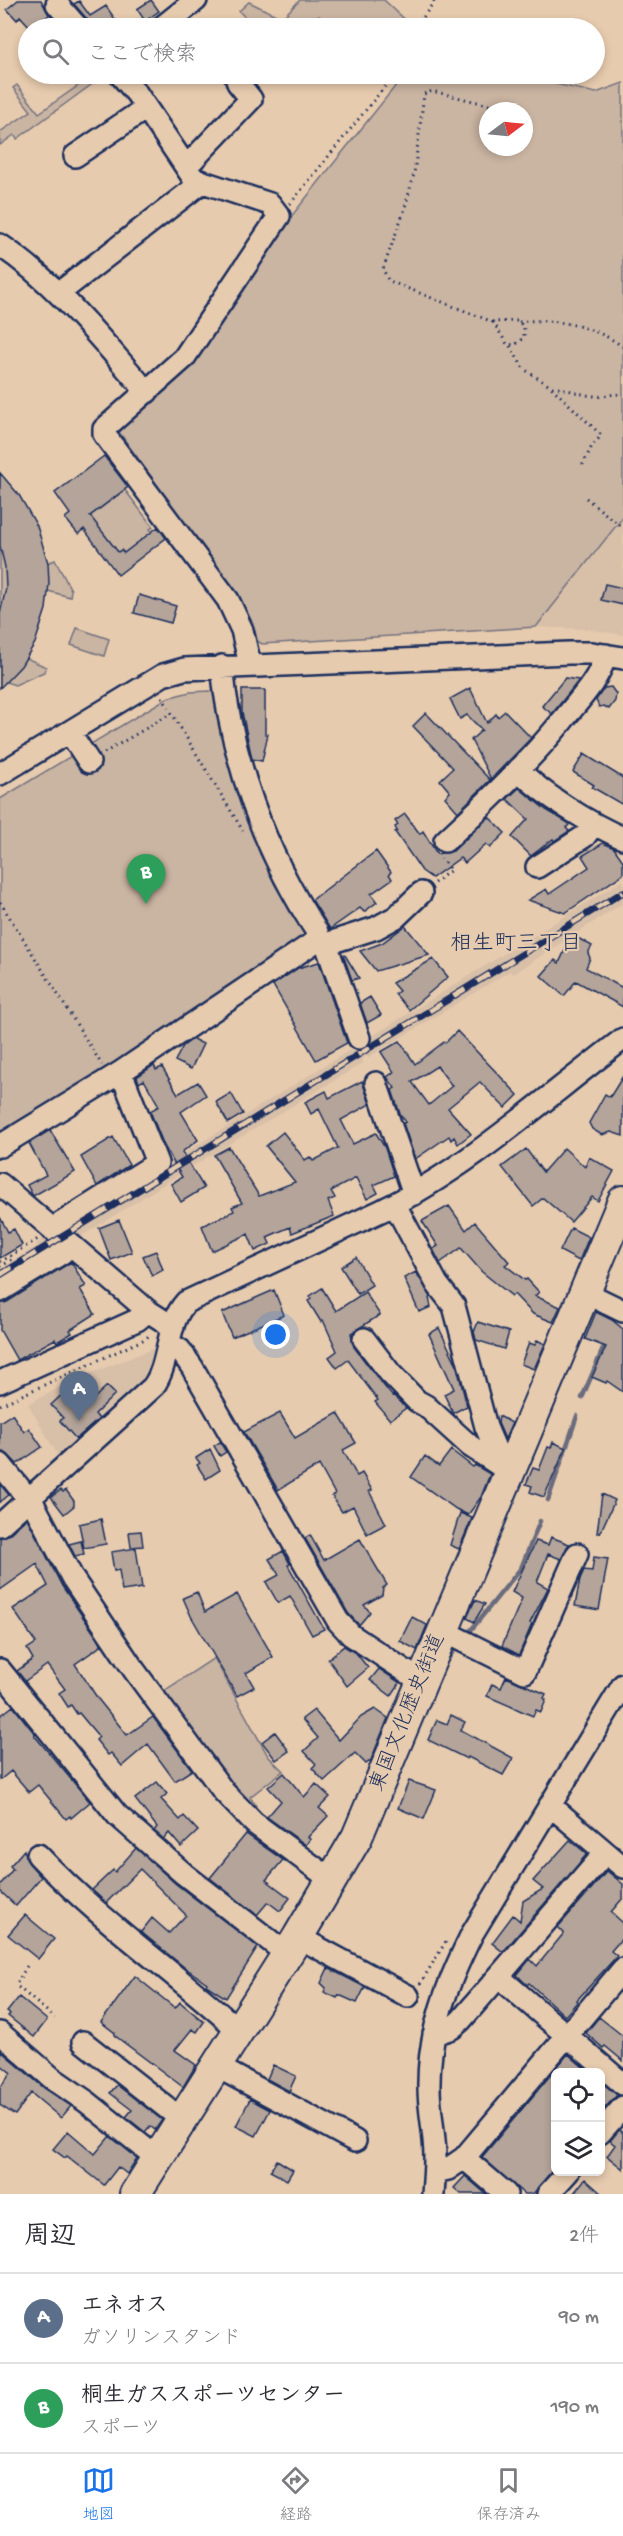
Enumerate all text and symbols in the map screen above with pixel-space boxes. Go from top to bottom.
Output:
search box [18,18,605,84]
icon: search [39,35,72,68]
text: ここで検索 [87,43,197,69]
north arrow [479,102,533,156]
pin: B [126,854,166,904]
district label: 相生町三丁目 [450,931,582,958]
your location [261,1320,290,1349]
pin: A [60,1372,98,1421]
street label: 東国文化歴史街道 [364,1630,452,1796]
map controls [551,2068,605,2176]
button: locate [551,2068,605,2122]
button: layers [551,2122,605,2176]
text: 周辺 [24,2223,76,2254]
text: 2件 [569,2226,599,2249]
text: エネオス [81,2294,168,2320]
text: A [38,2307,49,2330]
text: 90 m [559,2307,599,2330]
text: ガソリンスタンド [81,2328,241,2351]
text: 桐生ガススポーツセンター [81,2384,345,2410]
text: B [38,2397,49,2420]
text: 190 m [551,2397,599,2420]
text: スポーツ [81,2418,161,2441]
tab: 地図 [82,2464,115,2526]
tab: 経路 [279,2464,312,2526]
tab: 保存済み [477,2464,541,2526]

